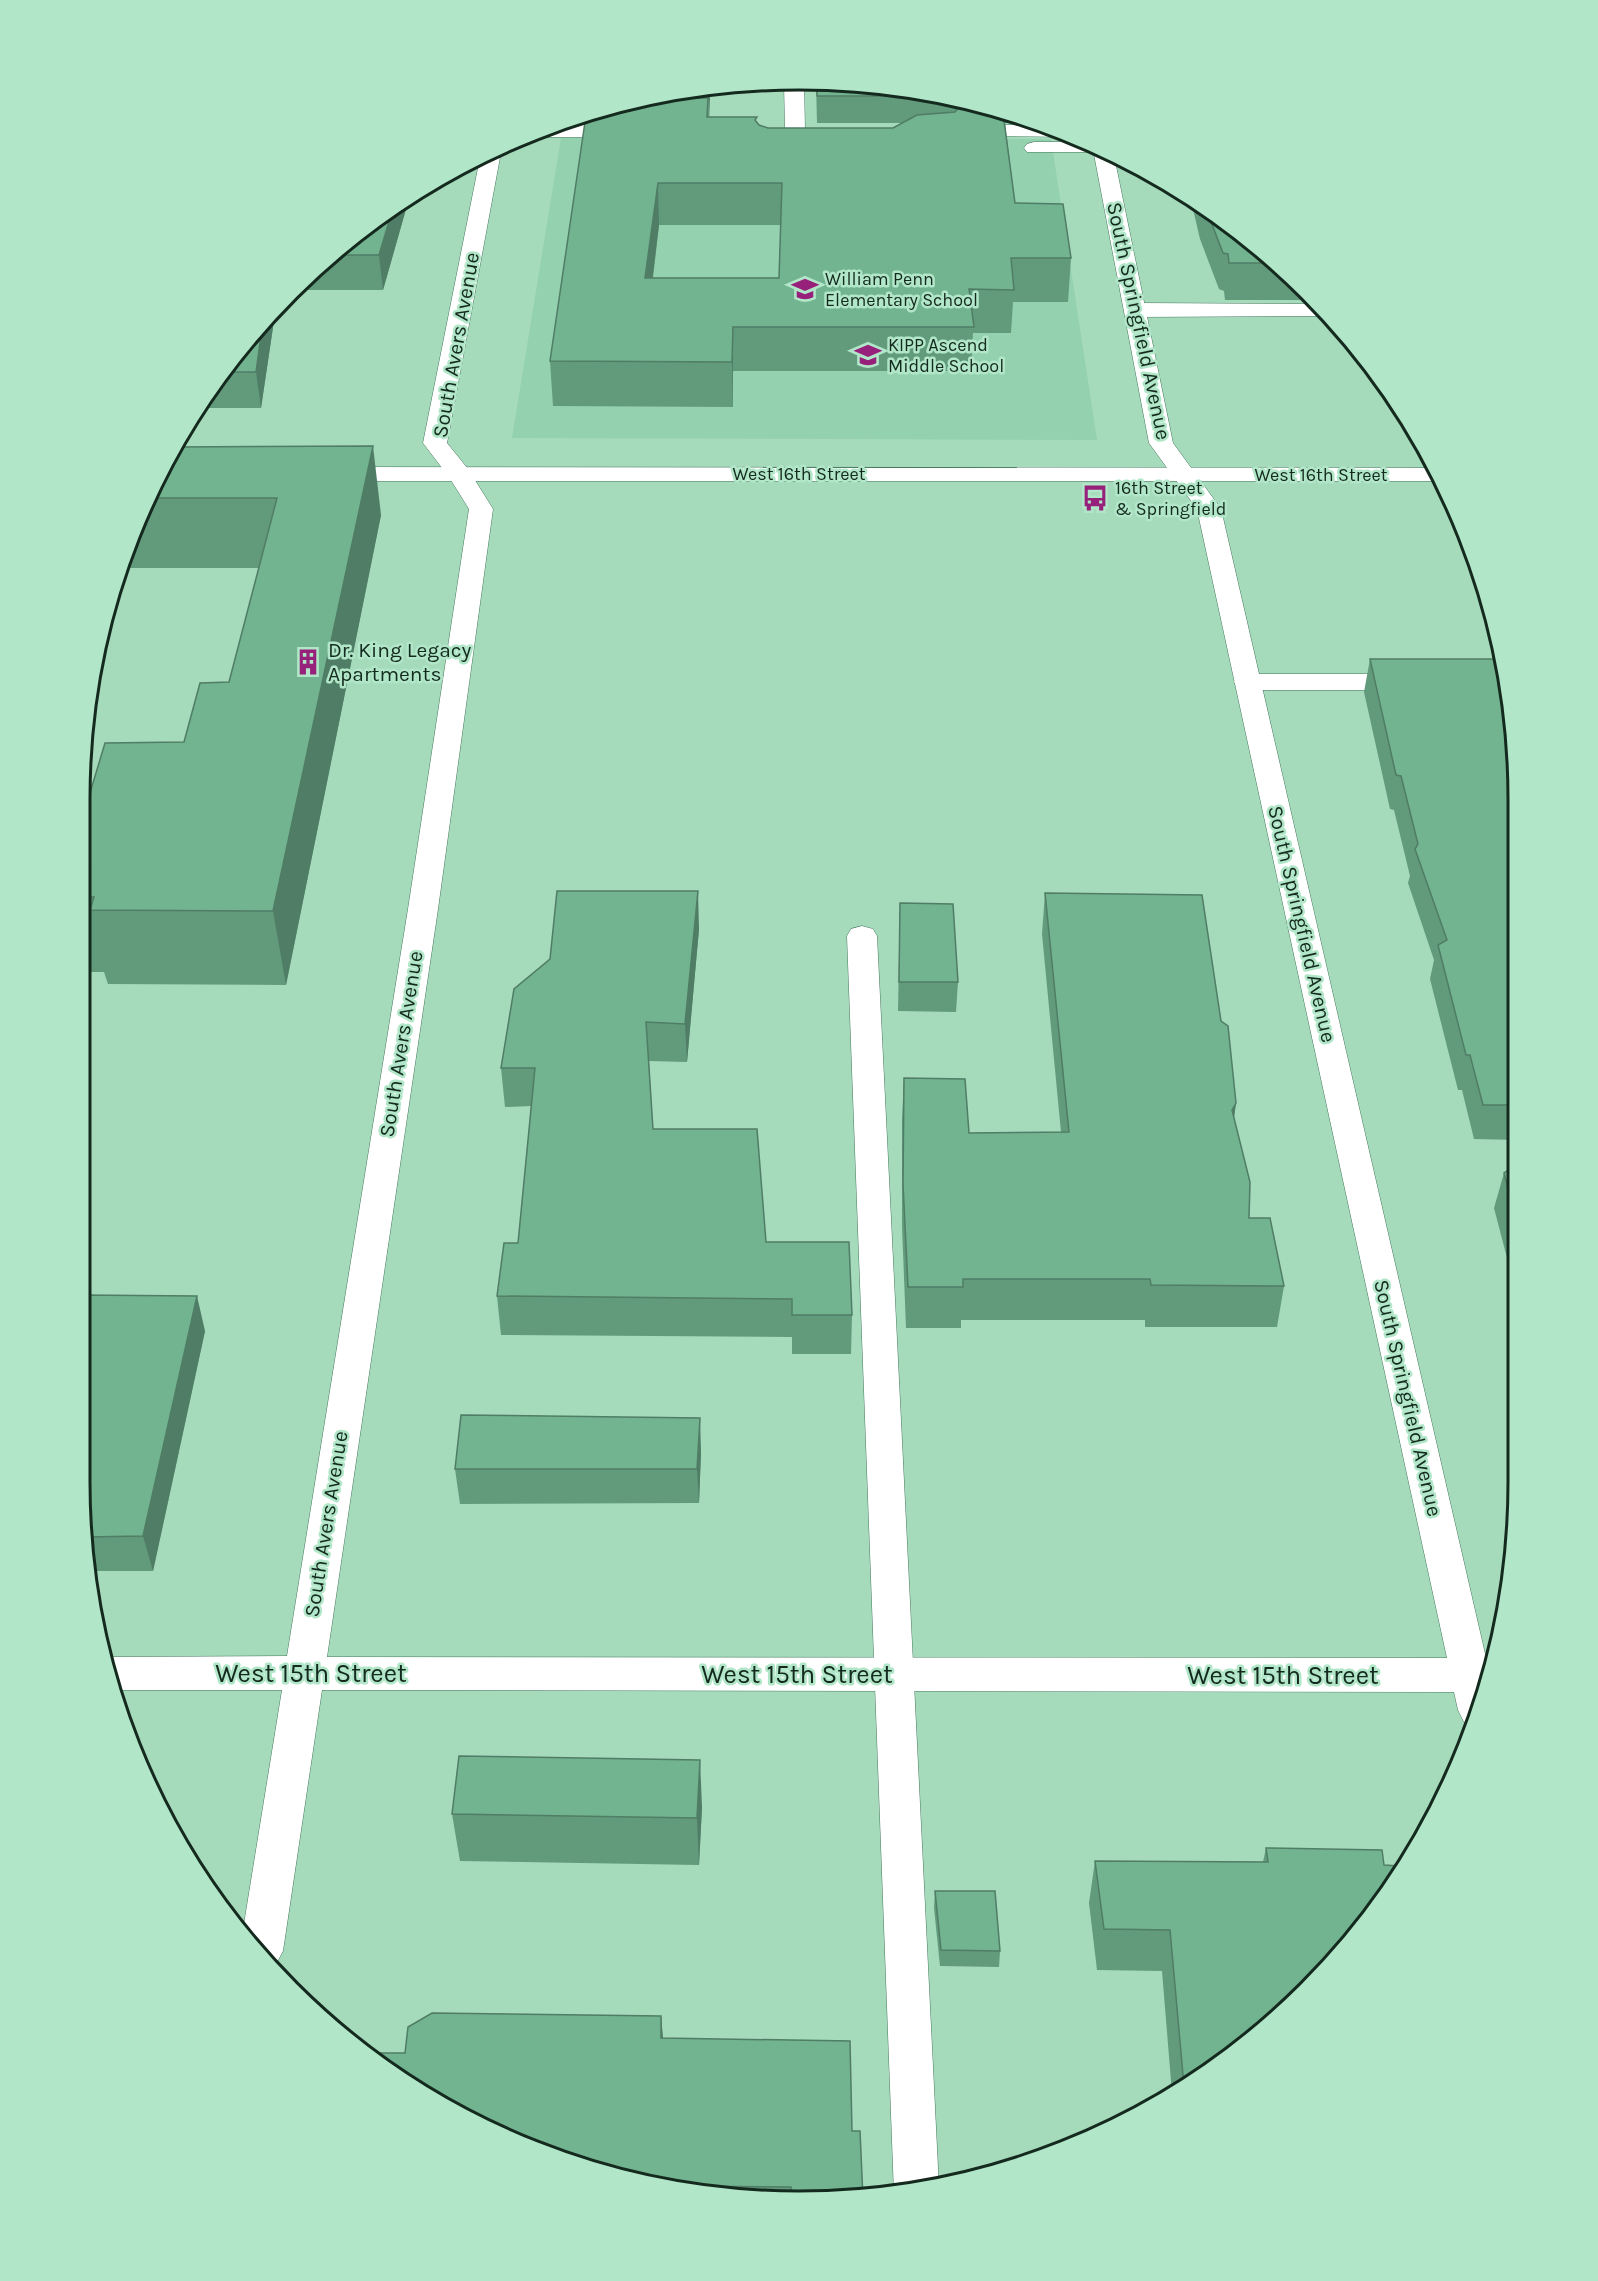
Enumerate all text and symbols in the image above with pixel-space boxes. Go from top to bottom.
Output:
street label: South Springfield Avenue [1102,200,1176,442]
street label: South Avers Avenue [428,250,484,440]
place label: William Penn Elementary School [825,268,978,311]
school or university icon: William Penn Elementary School [790,274,820,304]
place label: KIPP Ascend Middle School [888,334,1004,377]
school or university icon: KIPP Ascend Middle School [853,340,883,370]
street label: West 16th Street [733,463,866,485]
street label: West 16th Street [1255,464,1388,486]
place label: 16th Street & Springfield [1115,477,1227,520]
bus stop icon: 16th Street & Springfield [1080,483,1110,513]
place label: Dr. King Legacy Apartments [328,638,472,686]
building icon: Dr. King Legacy Apartments [293,647,323,677]
street label: South Springfield Avenue [1263,803,1341,1045]
street label: South Avers Avenue [374,949,428,1139]
street label: South Springfield Avenue [1369,1277,1447,1519]
street label: South Avers Avenue [299,1429,353,1619]
street label: West 15th Street [215,1658,407,1689]
street label: West 15th Street [701,1659,893,1690]
street label: West 15th Street [1187,1660,1379,1691]

